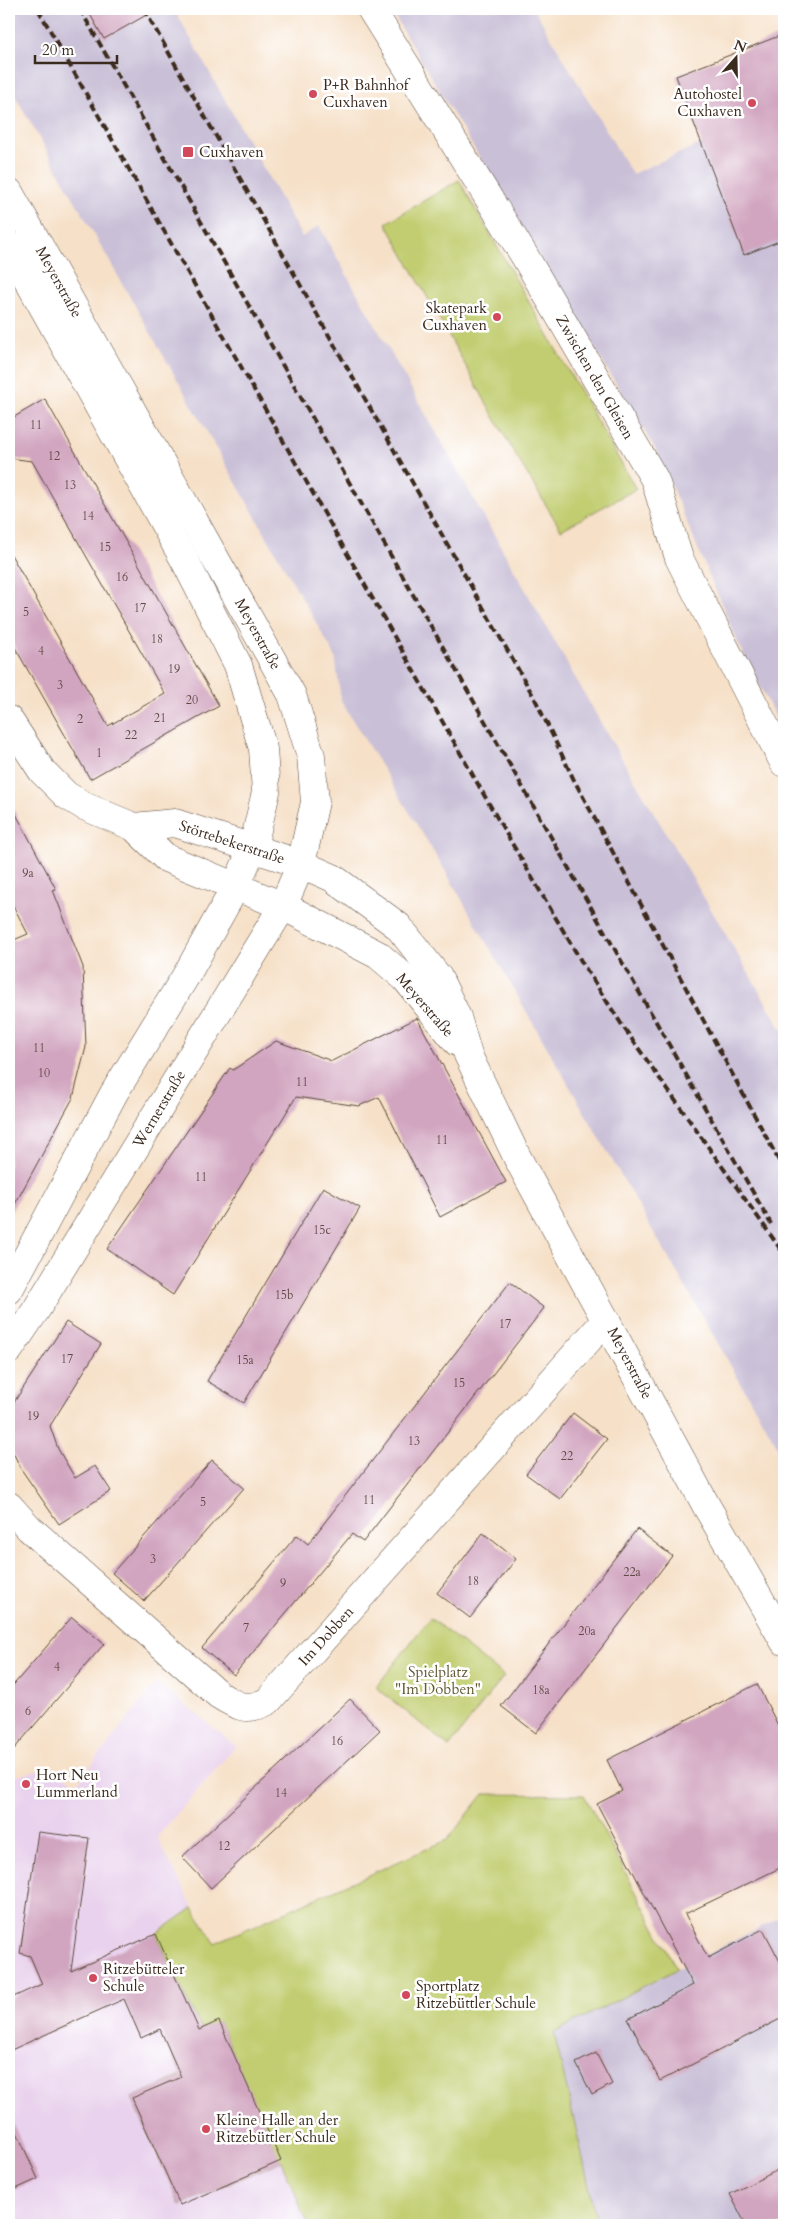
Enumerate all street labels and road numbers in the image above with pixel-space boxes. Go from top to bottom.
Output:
street label: Meyerstraße [31,243,87,321]
street label: Zwischen den Gleisen [551,311,639,443]
street label: Meyerstraße [230,595,286,673]
street label: Störtebekerstraße [177,815,288,869]
street label: Meyerstraße [392,969,458,1041]
street label: Wernerstraße [127,1066,190,1152]
street label: Meyerstraße [603,1324,657,1403]
street label: Im Dobben [294,1602,358,1670]

